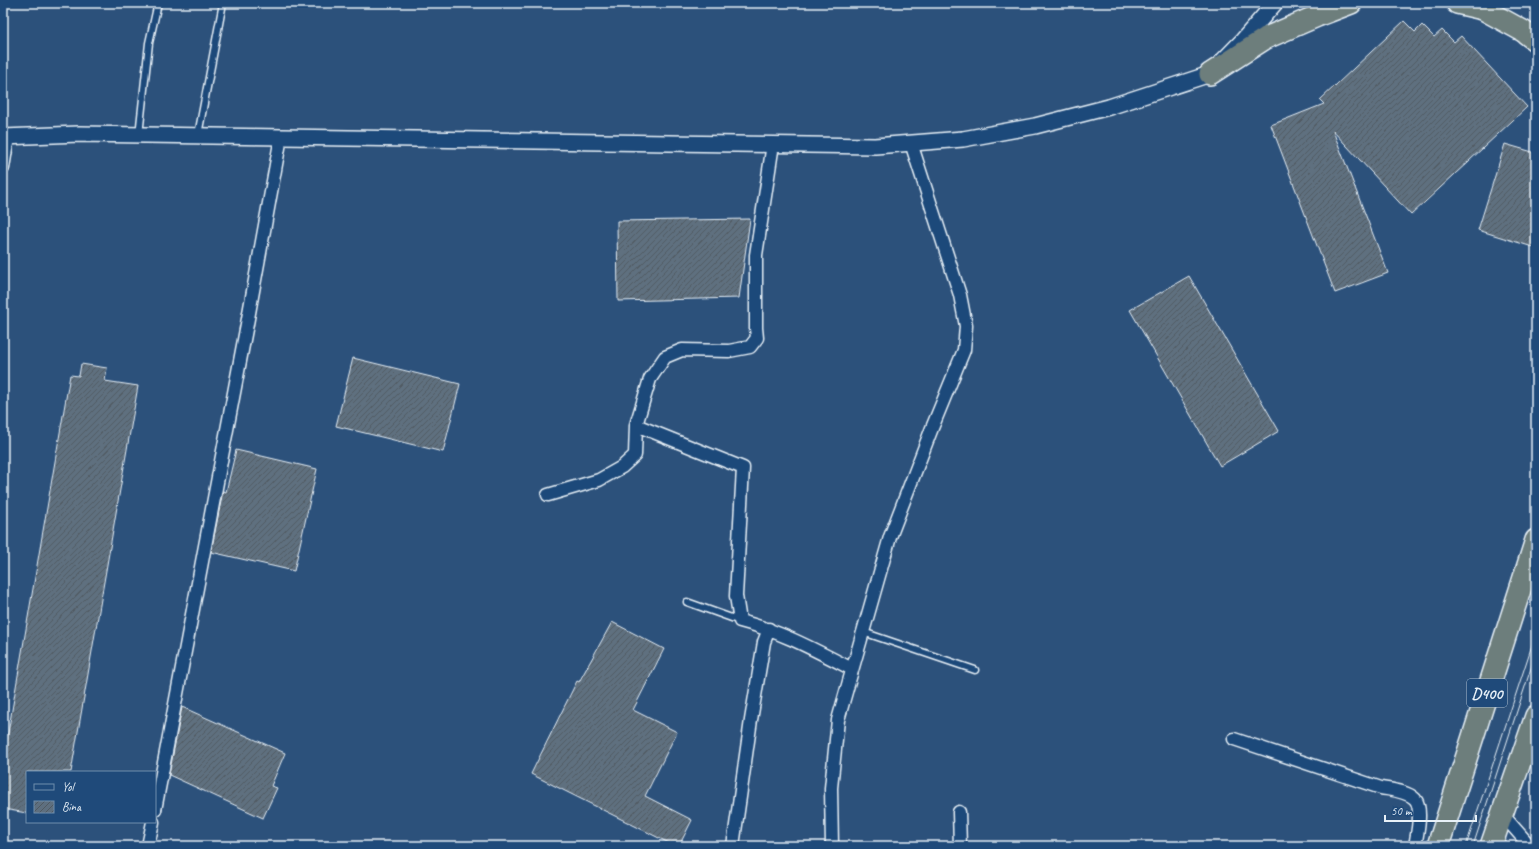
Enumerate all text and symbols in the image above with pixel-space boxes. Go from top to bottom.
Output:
road number: D400 [1467,679,1507,707]
legend [26,771,156,823]
text: Yol [62,779,76,795]
scale bar [1385,797,1476,823]
text: Bina [62,799,82,815]
text: 50 m [1391,803,1413,819]

